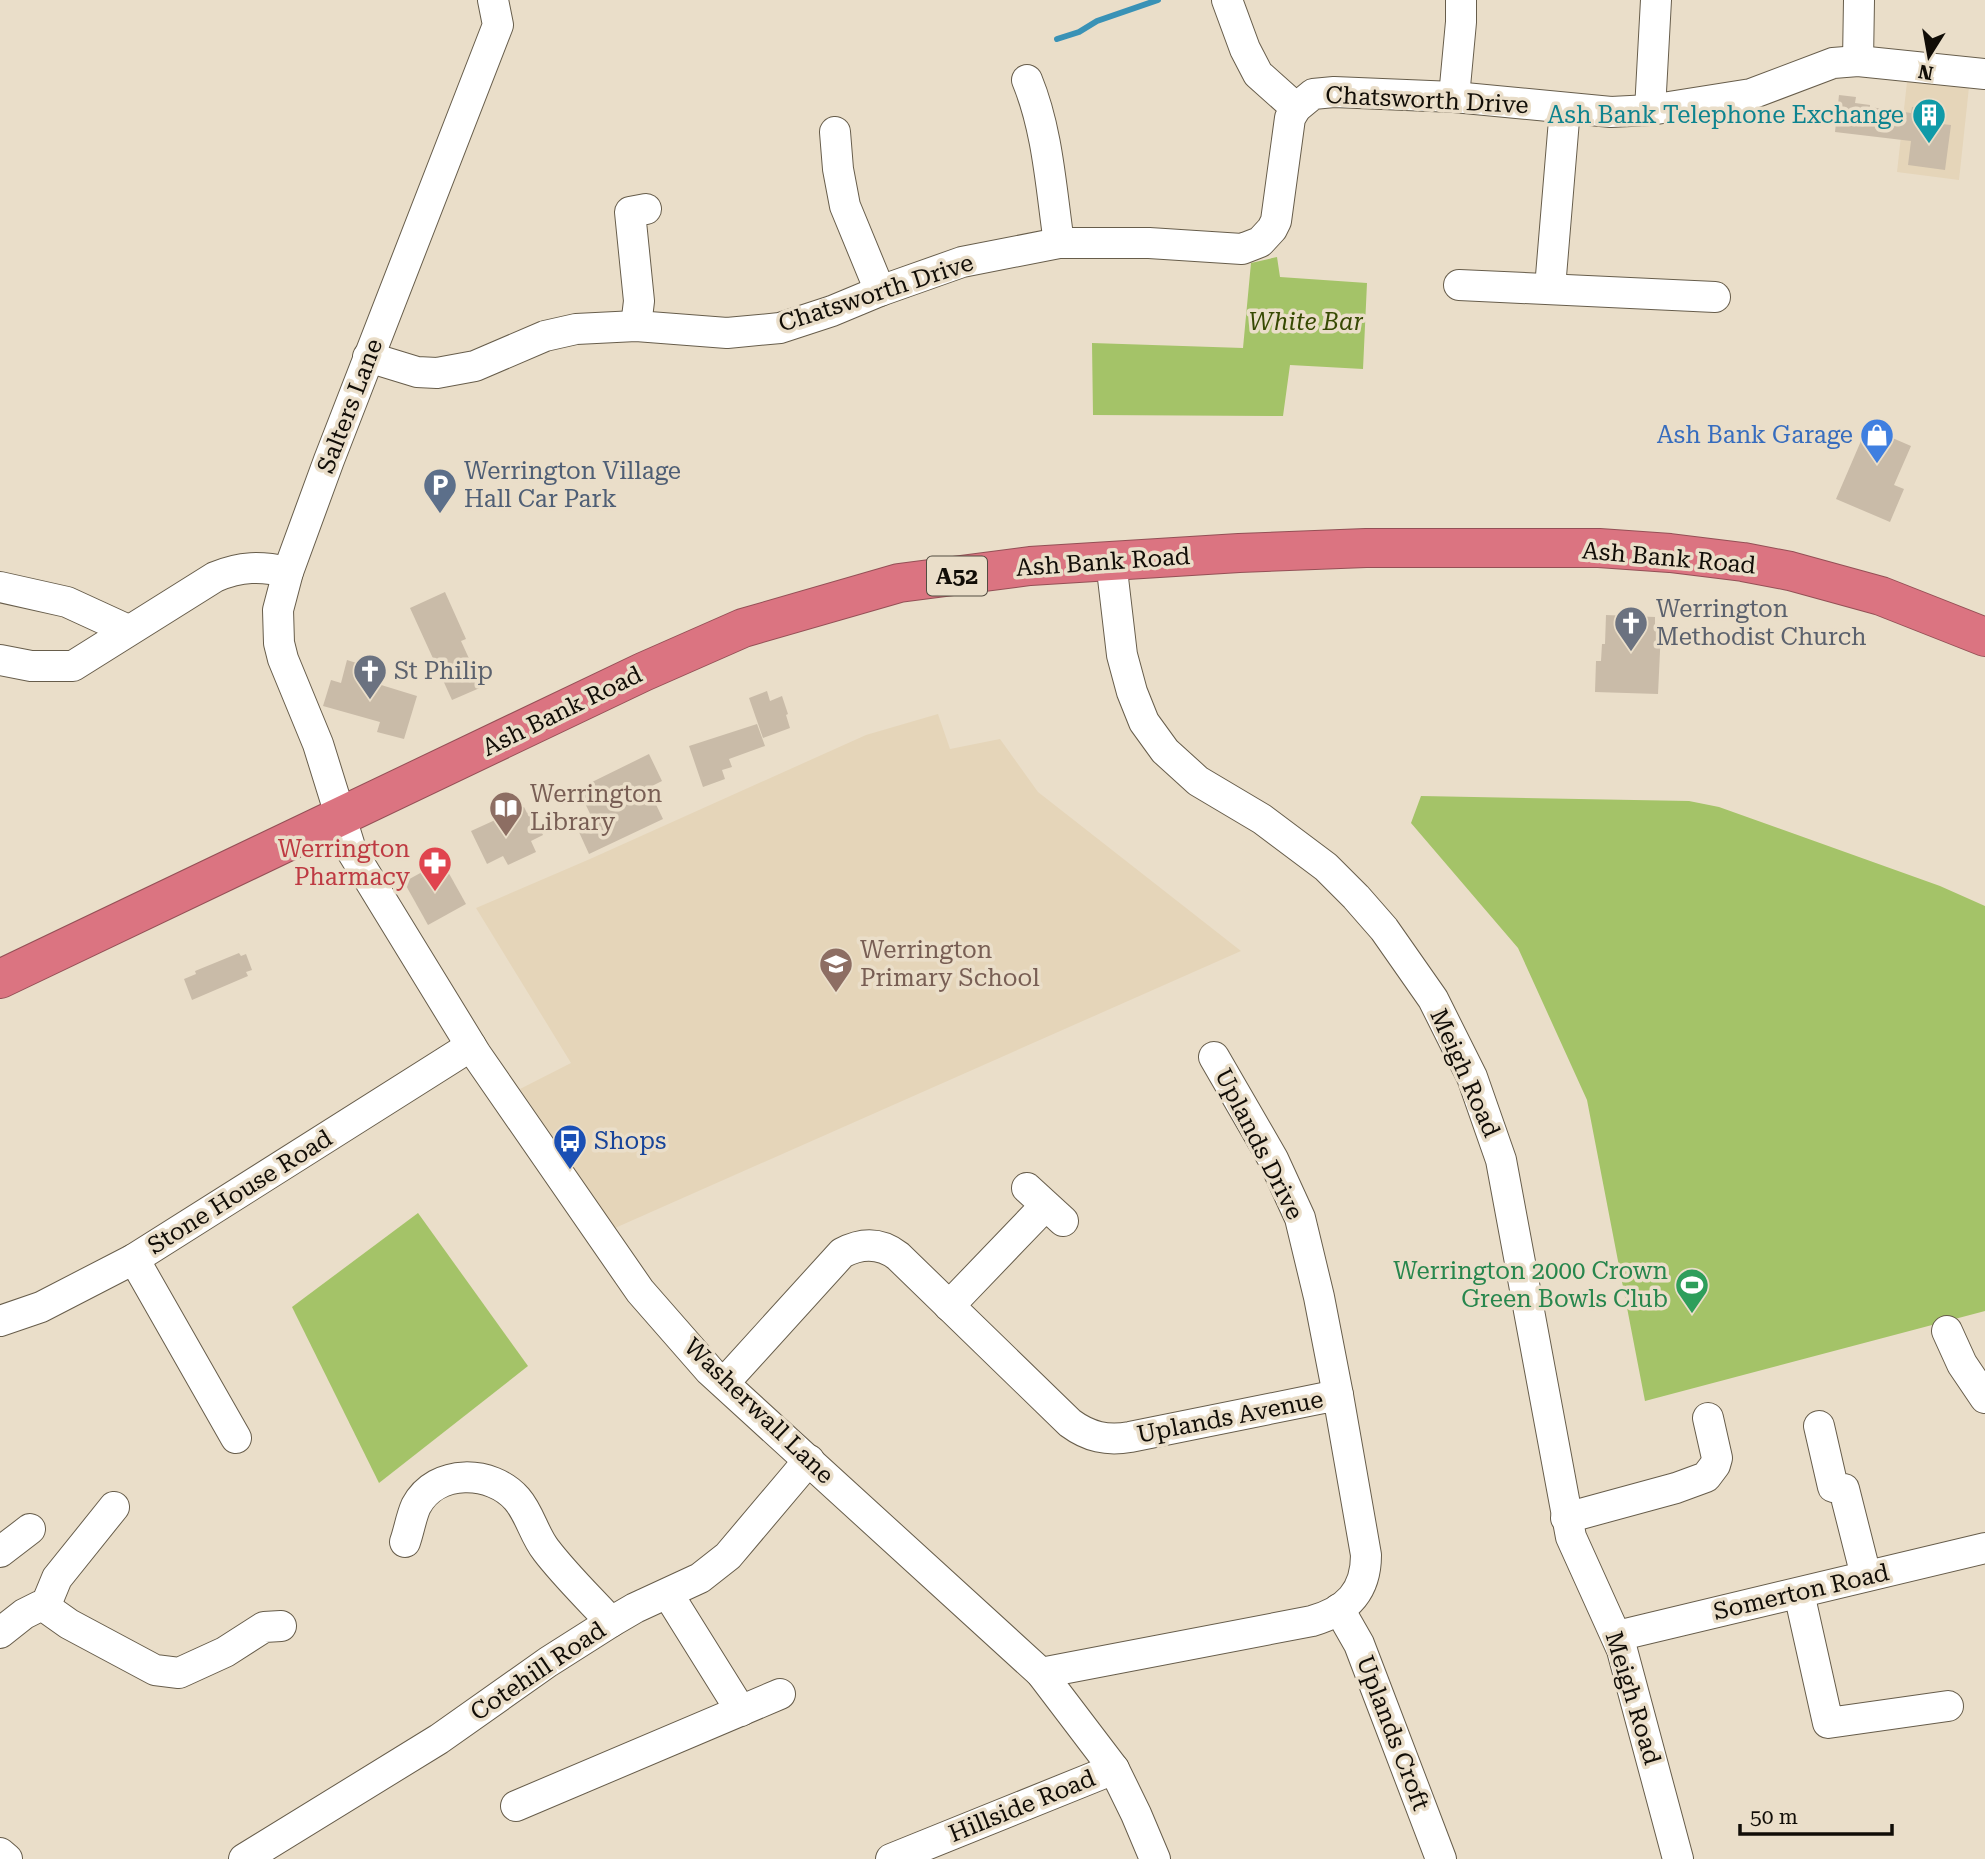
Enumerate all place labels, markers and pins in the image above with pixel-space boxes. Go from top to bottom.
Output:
building icon: Ash Bank Telephone Exchange [1910,96,1948,145]
place label: Ash Bank Telephone Exchange [1548,101,1904,129]
shop icon: Ash Bank Garage [1858,416,1896,465]
place label: Ash Bank Garage [1657,421,1853,449]
place label: Werrington Village Hall Car Park [464,457,681,513]
parking icon: Werrington Village Hall Car Park [421,466,459,515]
place label: Werrington Methodist Church [1656,595,1867,651]
church icon: Werrington Methodist Church [1612,604,1650,653]
church icon: St Philip [351,652,389,701]
place label: St Philip [394,657,493,685]
place label: Werrington Library [530,780,662,836]
library icon: Werrington Library [487,789,525,838]
place label: Werrington Pharmacy [278,835,411,891]
pharmacy icon: Werrington Pharmacy [416,844,454,893]
place label: Werrington Primary School [860,936,1040,992]
school or university icon: Werrington Primary School [817,945,855,994]
bus stop icon: Shops [551,1122,589,1171]
place label: Shops [594,1127,666,1155]
place label: Werrington 2000 Crown Green Bowls Club [1393,1257,1668,1313]
sports icon: Werrington 2000 Crown Green Bowls Club [1673,1266,1711,1315]

